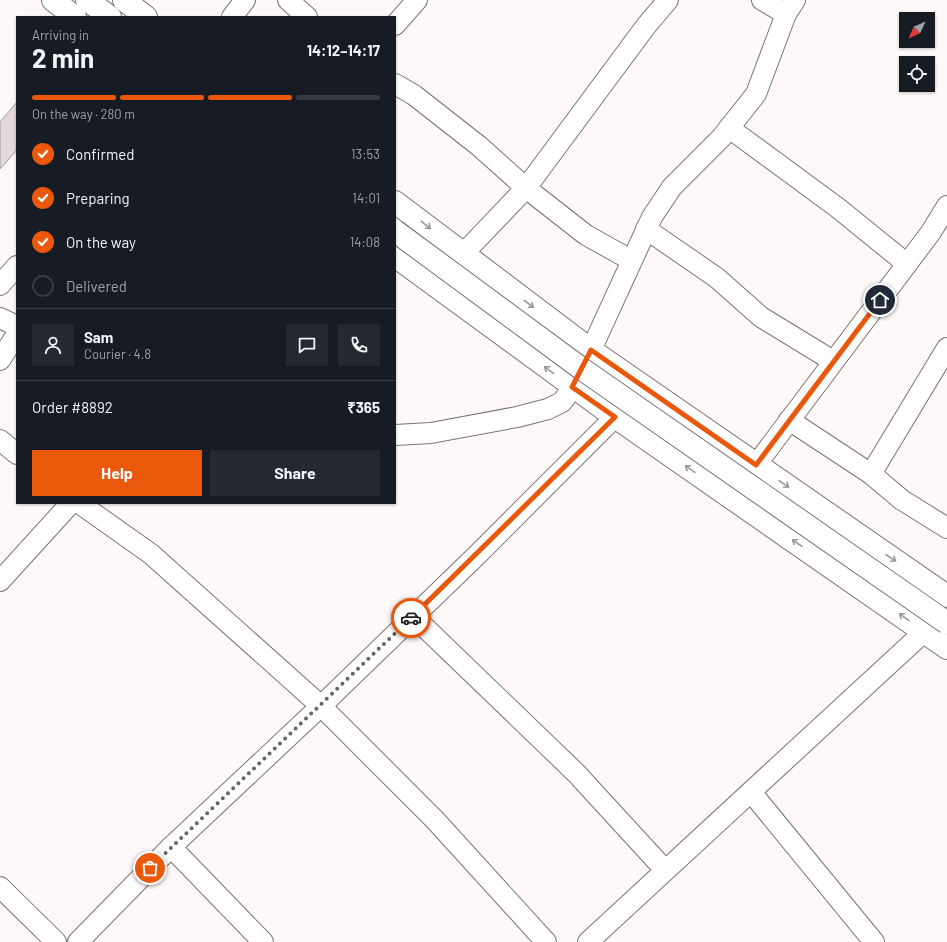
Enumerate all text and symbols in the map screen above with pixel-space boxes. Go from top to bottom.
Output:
north arrow [899,12,935,48]
map controls [899,12,935,92]
text: Arriving in [32,27,89,43]
text: 14:12–14:17 [307,41,380,59]
text: 2 min [32,42,94,73]
button: locate [899,56,935,92]
text: On the way · 280 m [32,106,135,122]
icon: check [32,143,54,165]
text: Confirmed [66,145,134,163]
text: 13:53 [351,146,380,162]
icon: check [32,187,54,209]
text: Preparing [66,189,130,207]
text: 14:01 [352,190,380,206]
one-way arrow [420,221,431,230]
icon: check [32,231,54,253]
text: On the way [66,233,136,251]
text: 14:08 [350,234,380,250]
text: Delivered [66,277,127,295]
pin [863,283,897,317]
icon: home [869,289,891,311]
one-way arrow [524,300,535,308]
button: person [32,324,74,366]
button: chat [286,324,328,366]
button: phone [338,324,380,366]
text: Sam [84,328,113,346]
text: Courier · 4.8 [84,346,151,362]
one-way arrow [544,366,555,374]
text: Order #8892 [32,398,113,416]
text: ₹365 [347,398,380,416]
button: Help [32,450,202,496]
button: Share [210,450,380,496]
one-way arrow [685,465,696,473]
one-way arrow [778,480,789,488]
one-way arrow [792,539,803,547]
one-way arrow [885,554,896,562]
courier [391,598,431,638]
icon: car [400,607,422,629]
one-way arrow [899,613,910,621]
pin [133,851,167,885]
icon: bag [139,857,161,879]

